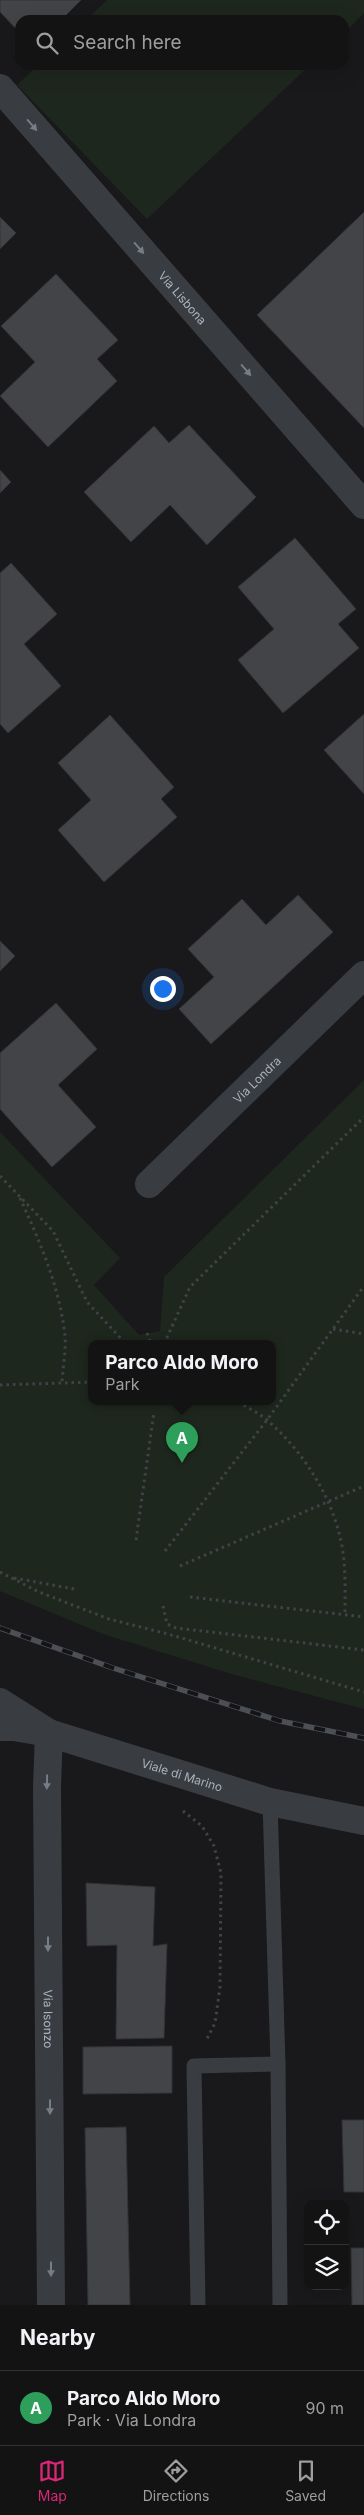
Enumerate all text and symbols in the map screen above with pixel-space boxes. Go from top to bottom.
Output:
search box [15,15,349,70]
icon: search [33,29,61,57]
text: Search here [73,31,182,54]
one-way arrow [26,119,38,131]
one-way arrow [133,241,145,253]
street label: Via Lisbona [156,268,210,327]
one-way arrow [240,364,251,376]
your location [150,976,176,1002]
street label: Via Londra [229,1053,284,1106]
popup [88,1340,276,1405]
text: Parco Aldo Moro [105,1351,259,1374]
text: Park [105,1374,140,1394]
pin: A [166,1422,198,1463]
street label: Viale di Marino [140,1755,225,1794]
one-way arrow [43,1774,51,1790]
one-way arrow [44,1936,52,1952]
street label: Via Isonzo [41,1989,57,2048]
one-way arrow [46,2099,54,2115]
map controls [304,2200,349,2290]
button: locate [304,2200,349,2245]
button: layers [304,2245,349,2290]
one-way arrow [47,2261,55,2277]
text: Nearby [20,2325,95,2350]
text: Parco Aldo Moro [67,2387,220,2410]
text: A [30,2398,42,2418]
text: 90 m [305,2398,344,2418]
text: Park · Via Londra [67,2410,196,2430]
tab: Map [38,2457,67,2504]
tab: Directions [143,2457,209,2504]
tab: Saved [285,2457,326,2504]

